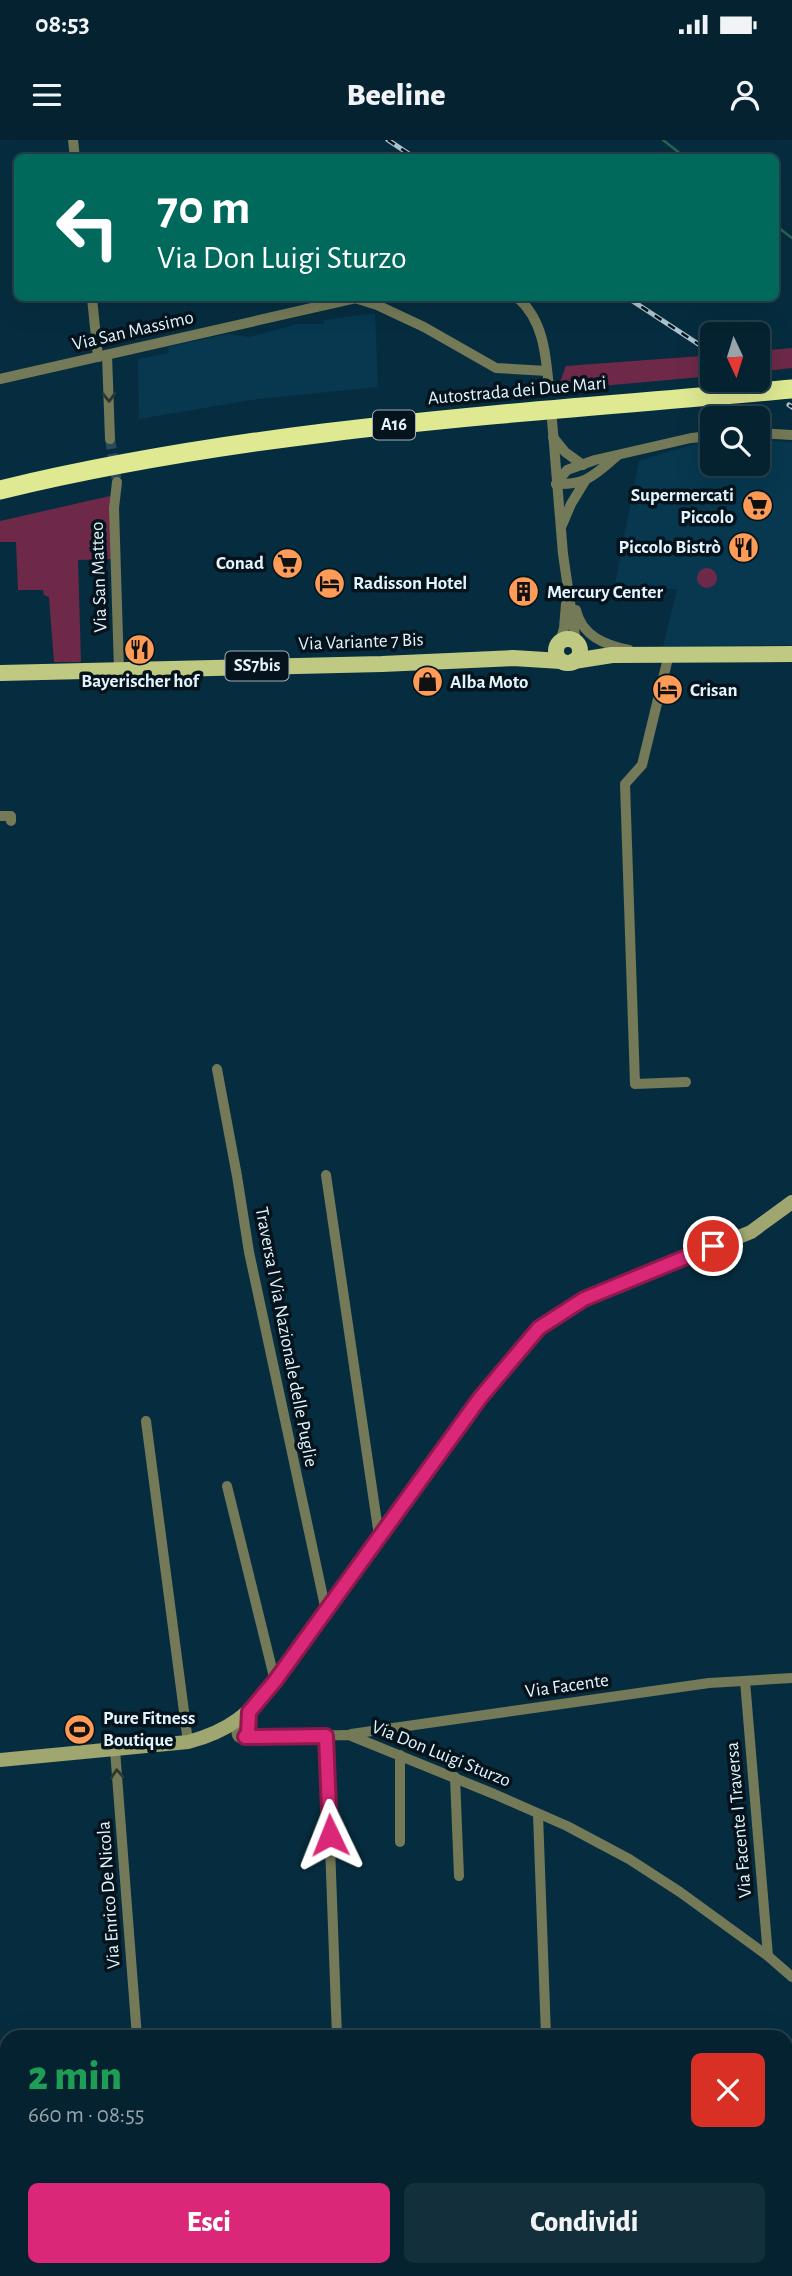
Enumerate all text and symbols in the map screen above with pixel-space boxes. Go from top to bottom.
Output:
text: 08:53 [35,11,90,37]
icon: menu [28,76,66,114]
icon: person [726,76,764,114]
text: Beeline [346,79,446,111]
icon: left [42,182,133,273]
text: 70 m [157,184,251,233]
text: Via Don Luigi Sturzo [157,242,407,274]
street label: Via San Massimo [70,308,196,354]
north arrow [700,322,770,392]
map controls [700,322,770,476]
street label: Autostrada dei Due Mari [427,374,607,408]
one-way arrow [101,392,116,403]
button: search [700,406,770,476]
road number: A16 [373,410,415,440]
place label: Supermercati Piccolo [631,486,734,527]
supermarket icon: Supermercati Piccolo [740,489,774,523]
street label: Via San Matteo [88,521,110,633]
restaurant icon: Piccolo Bistrò [727,530,761,564]
place label: Piccolo Bistrò [619,538,721,557]
supermarket icon: Conad [270,546,304,580]
place label: Conad [216,554,264,573]
hotel icon: Radisson Hotel [313,566,347,600]
place label: Radisson Hotel [353,574,467,593]
building icon: Mercury Center [507,575,541,609]
place label: Mercury Center [547,583,663,602]
street label: Via Variante 7 Bis [298,630,424,654]
restaurant icon: Bayerischer hof [123,633,157,667]
road number: SS7bis [226,652,288,680]
shop icon: Alba Moto [410,665,444,699]
place label: Bayerischer hof [81,672,200,691]
place label: Alba Moto [450,673,528,692]
hotel icon: Crisan [650,673,684,707]
place label: Crisan [690,681,737,700]
street label: Traversa I Via Nazionale delle Puglie [251,1205,321,1469]
pin [683,1216,743,1276]
icon: arrive [694,1227,732,1265]
street label: Via Facente [524,1671,610,1701]
place label: Pure Fitness Boutique [103,1709,195,1750]
sports icon: Pure Fitness Boutique [63,1712,97,1746]
street label: Via Don Luigi Sturzo [369,1717,513,1791]
street label: Via Facente I Traversa [723,1741,755,1899]
one-way arrow [110,1768,125,1779]
position arrow [293,1798,367,1872]
street label: Via Enrico De Nicola [94,1820,124,1970]
button: close [691,2053,765,2127]
text: 2 min [28,2055,122,2097]
text: 660 m · 08:55 [28,2104,144,2127]
button: Esci [28,2183,390,2263]
button: Condividi [404,2183,765,2263]

